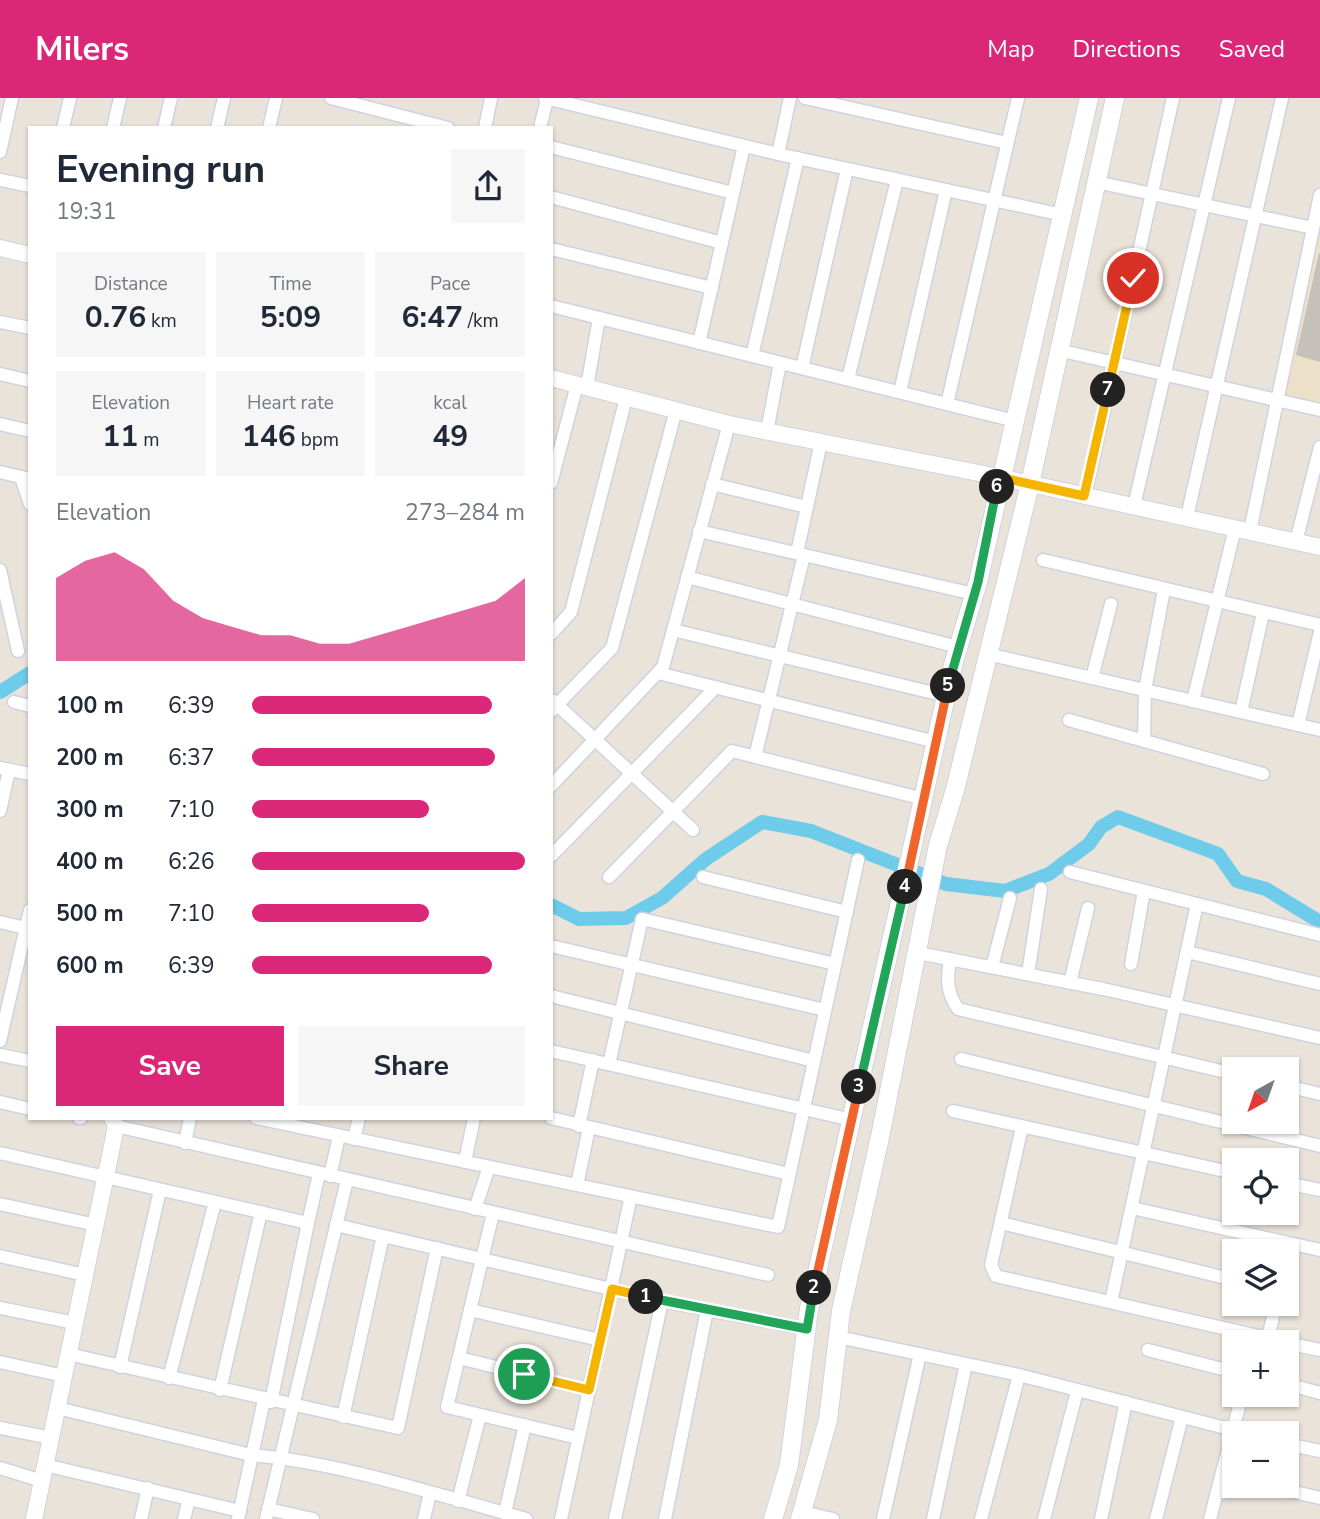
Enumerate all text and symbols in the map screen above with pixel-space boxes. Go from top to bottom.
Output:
text: Milers [35,27,129,72]
text: Map [987,33,1034,65]
text: Directions [1072,33,1181,65]
text: Saved [1219,33,1285,65]
text: Evening run [56,144,265,195]
button: share [451,149,525,223]
text: 19:31 [56,196,116,227]
pin [1103,248,1163,308]
icon: check [1114,259,1152,297]
text: Distance [94,271,168,297]
text: Time [269,271,312,297]
text: Pace [430,271,470,297]
text: 0.76 [85,297,146,338]
text: 5:09 [260,297,321,338]
text: 6:47 [401,297,463,338]
text: km [146,308,177,334]
text: /km [463,308,499,334]
pin: 7 [1090,372,1126,408]
text: 7 [1102,376,1113,402]
text: Elevation [91,390,170,416]
text: Heart rate [247,390,334,416]
text: kcal [433,390,467,416]
text: 11 [102,416,138,457]
text: 146 [242,416,296,457]
text: 49 [432,416,468,457]
text: m [138,427,159,453]
text: bpm [296,427,339,453]
pin: 6 [979,470,1014,504]
text: 6 [991,473,1002,499]
text: Elevation [56,497,151,528]
text: 273–284 m [405,497,525,528]
pin: 5 [930,668,965,704]
text: 5 [942,672,953,698]
text: 100 m [56,690,124,721]
text: 6:39 [168,690,215,721]
text: 200 m [56,742,124,773]
text: 6:37 [168,742,215,773]
text: 300 m [56,794,124,825]
text: 7:10 [168,794,215,825]
text: 400 m [56,846,124,877]
text: 6:26 [168,846,215,877]
pin: 4 [888,870,922,904]
text: 4 [899,873,910,899]
text: 500 m [56,898,124,929]
text: 7:10 [168,898,215,929]
text: 600 m [56,950,124,981]
text: 6:39 [168,950,215,981]
button: Save [56,1026,284,1106]
button: Share [298,1026,525,1106]
north arrow [1222,1057,1298,1134]
map controls [1222,1057,1299,1498]
pin: 3 [842,1070,876,1104]
text: 3 [853,1073,864,1099]
button: locate [1222,1148,1299,1225]
button: layers [1222,1239,1299,1316]
pin: 2 [796,1270,832,1306]
text: 2 [808,1274,819,1300]
pin: 1 [628,1280,664,1314]
text: 1 [640,1283,651,1309]
button: + [1222,1330,1299,1407]
pin [494,1344,554,1404]
icon: arrive [505,1355,543,1393]
button: − [1222,1421,1299,1498]

